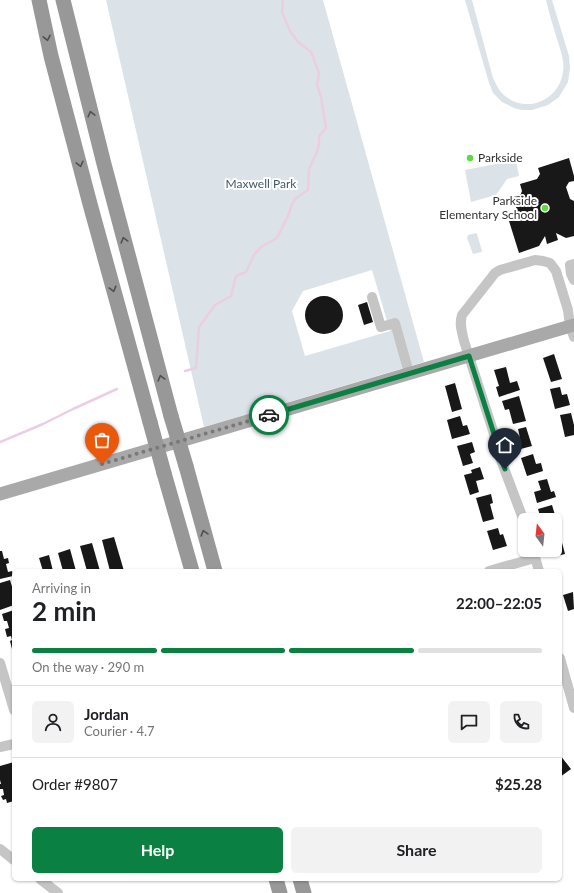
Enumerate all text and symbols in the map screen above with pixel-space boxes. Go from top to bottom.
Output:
one-way arrow [42,35,50,41]
one-way arrow [88,110,96,117]
place label: Parkside [478,150,523,165]
marker: Parkside [465,153,475,163]
one-way arrow [75,161,83,167]
park label: Maxwell Park [226,176,297,191]
place label: Parkside Elementary School [439,193,537,222]
marker: Parkside Elementary School [540,203,550,213]
one-way arrow [120,236,129,243]
one-way arrow [108,286,117,293]
one-way arrow [158,375,166,382]
courier [249,395,289,435]
icon: car [258,404,280,426]
pin [85,423,119,464]
pin [488,428,522,469]
icon: bag [91,429,113,451]
icon: home [494,434,516,456]
north arrow [518,513,562,557]
map controls [518,513,562,557]
one-way arrow [201,530,209,537]
text: Arriving in [32,580,91,596]
text: 22:00–22:05 [456,594,542,612]
text: 2 min [32,595,96,627]
text: On the way · 290 m [32,659,144,675]
button: person [32,701,74,743]
button: chat [448,701,490,743]
button: phone [500,701,542,743]
text: Jordan [84,705,129,723]
text: Courier · 4.7 [84,723,155,739]
text: Order #9807 [32,775,118,793]
text: $25.28 [495,775,542,793]
button: Help [32,827,283,873]
button: Share [291,827,542,873]

